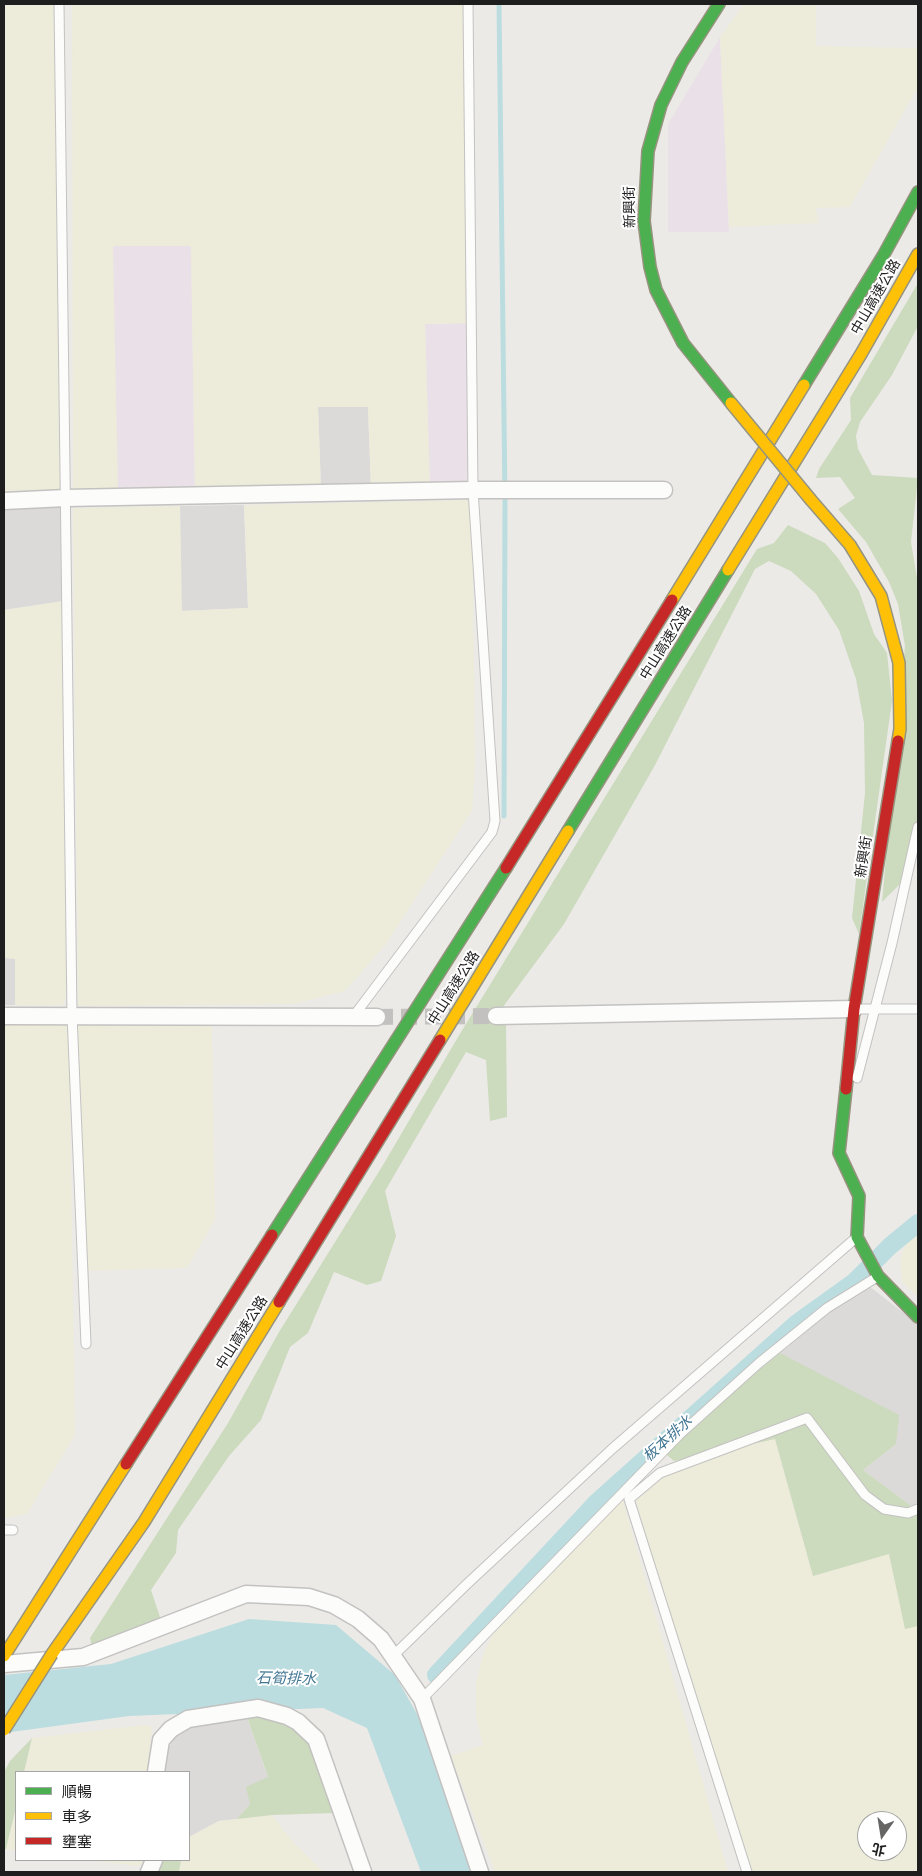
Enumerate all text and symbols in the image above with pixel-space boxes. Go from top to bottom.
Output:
street label: 新興街 [621,186,639,228]
street label: 中山高速公路 [848,256,904,338]
street label: 中山高速公路 [637,603,695,683]
street label: 新興街 [852,835,876,879]
street label: 中山高速公路 [425,948,483,1028]
street label: 中山高速公路 [213,1293,271,1373]
water label: 板本排水 [640,1412,696,1466]
water label: 石筍排水 [256,1669,316,1689]
legend [15,1771,190,1861]
text: 順暢 [62,1782,92,1801]
text: 車多 [62,1807,92,1826]
north arrow [857,1811,907,1861]
text: 壅塞 [62,1832,92,1851]
text: 北 [870,1839,888,1860]

